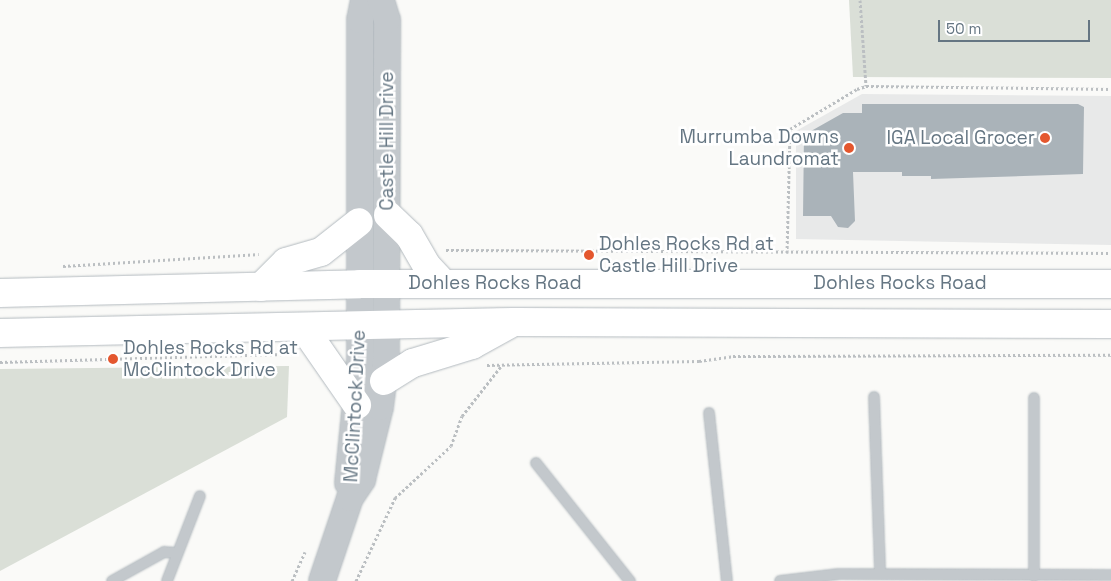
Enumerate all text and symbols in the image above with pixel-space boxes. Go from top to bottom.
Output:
scale bar [941,10,1094,42]
text: 50 m [946,19,981,38]
street label: Castle Hill Drive [376,71,398,211]
place label: Murrumba Downs Laundromat [680,126,839,170]
place label: IGA Local Grocer [886,127,1035,149]
marker: IGA Local Grocer [1039,132,1051,144]
marker: Murrumba Downs Laundromat [843,142,855,154]
place label: Dohles Rocks Rd at Castle Hill Drive [599,233,774,277]
marker: Dohles Rocks Rd at Castle Hill Drive [583,249,595,261]
street label: Dohles Rocks Road [408,272,582,294]
street label: Dohles Rocks Road [813,272,987,294]
street label: McClintock Drive [340,329,370,483]
place label: Dohles Rocks Rd at McClintock Drive [123,337,298,381]
marker: Dohles Rocks Rd at McClintock Drive [107,353,119,365]

